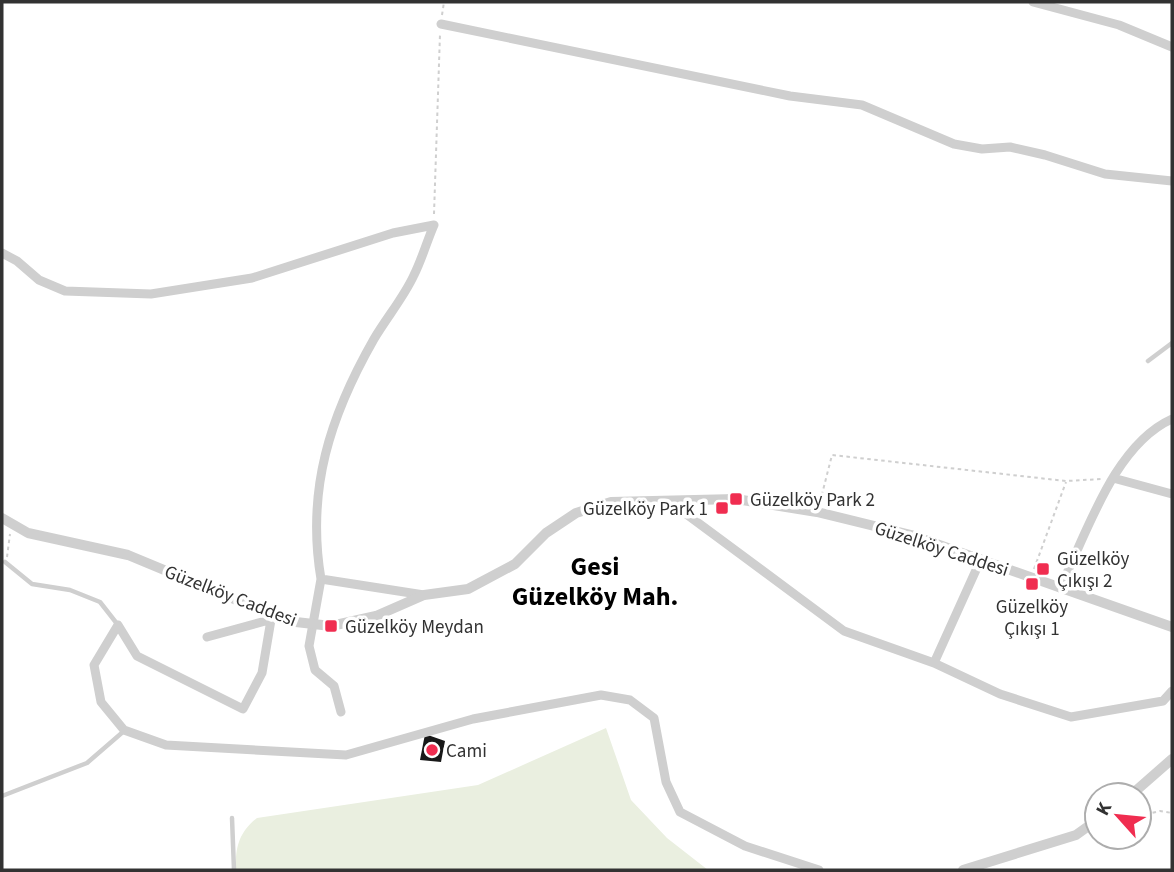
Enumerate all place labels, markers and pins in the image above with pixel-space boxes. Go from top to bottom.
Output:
place label: Güzelköy Park 2 [750,487,875,514]
marker: Güzelköy Park 2 [728,491,744,507]
place label: Güzelköy Park 1 [583,496,708,523]
marker: Güzelköy Park 1 [714,500,730,516]
place label: Güzelköy Çıkışı 2 [1057,546,1130,595]
marker: Güzelköy Çıkışı 2 [1035,561,1051,577]
marker: Güzelköy Çıkışı 1 [1024,576,1040,592]
place label: Güzelköy Çıkışı 1 [996,594,1068,643]
place label: Güzelköy Meydan [345,614,484,641]
marker: Güzelköy Meydan [323,618,339,634]
place label: Cami [446,738,487,765]
marker: Cami [424,742,440,758]

